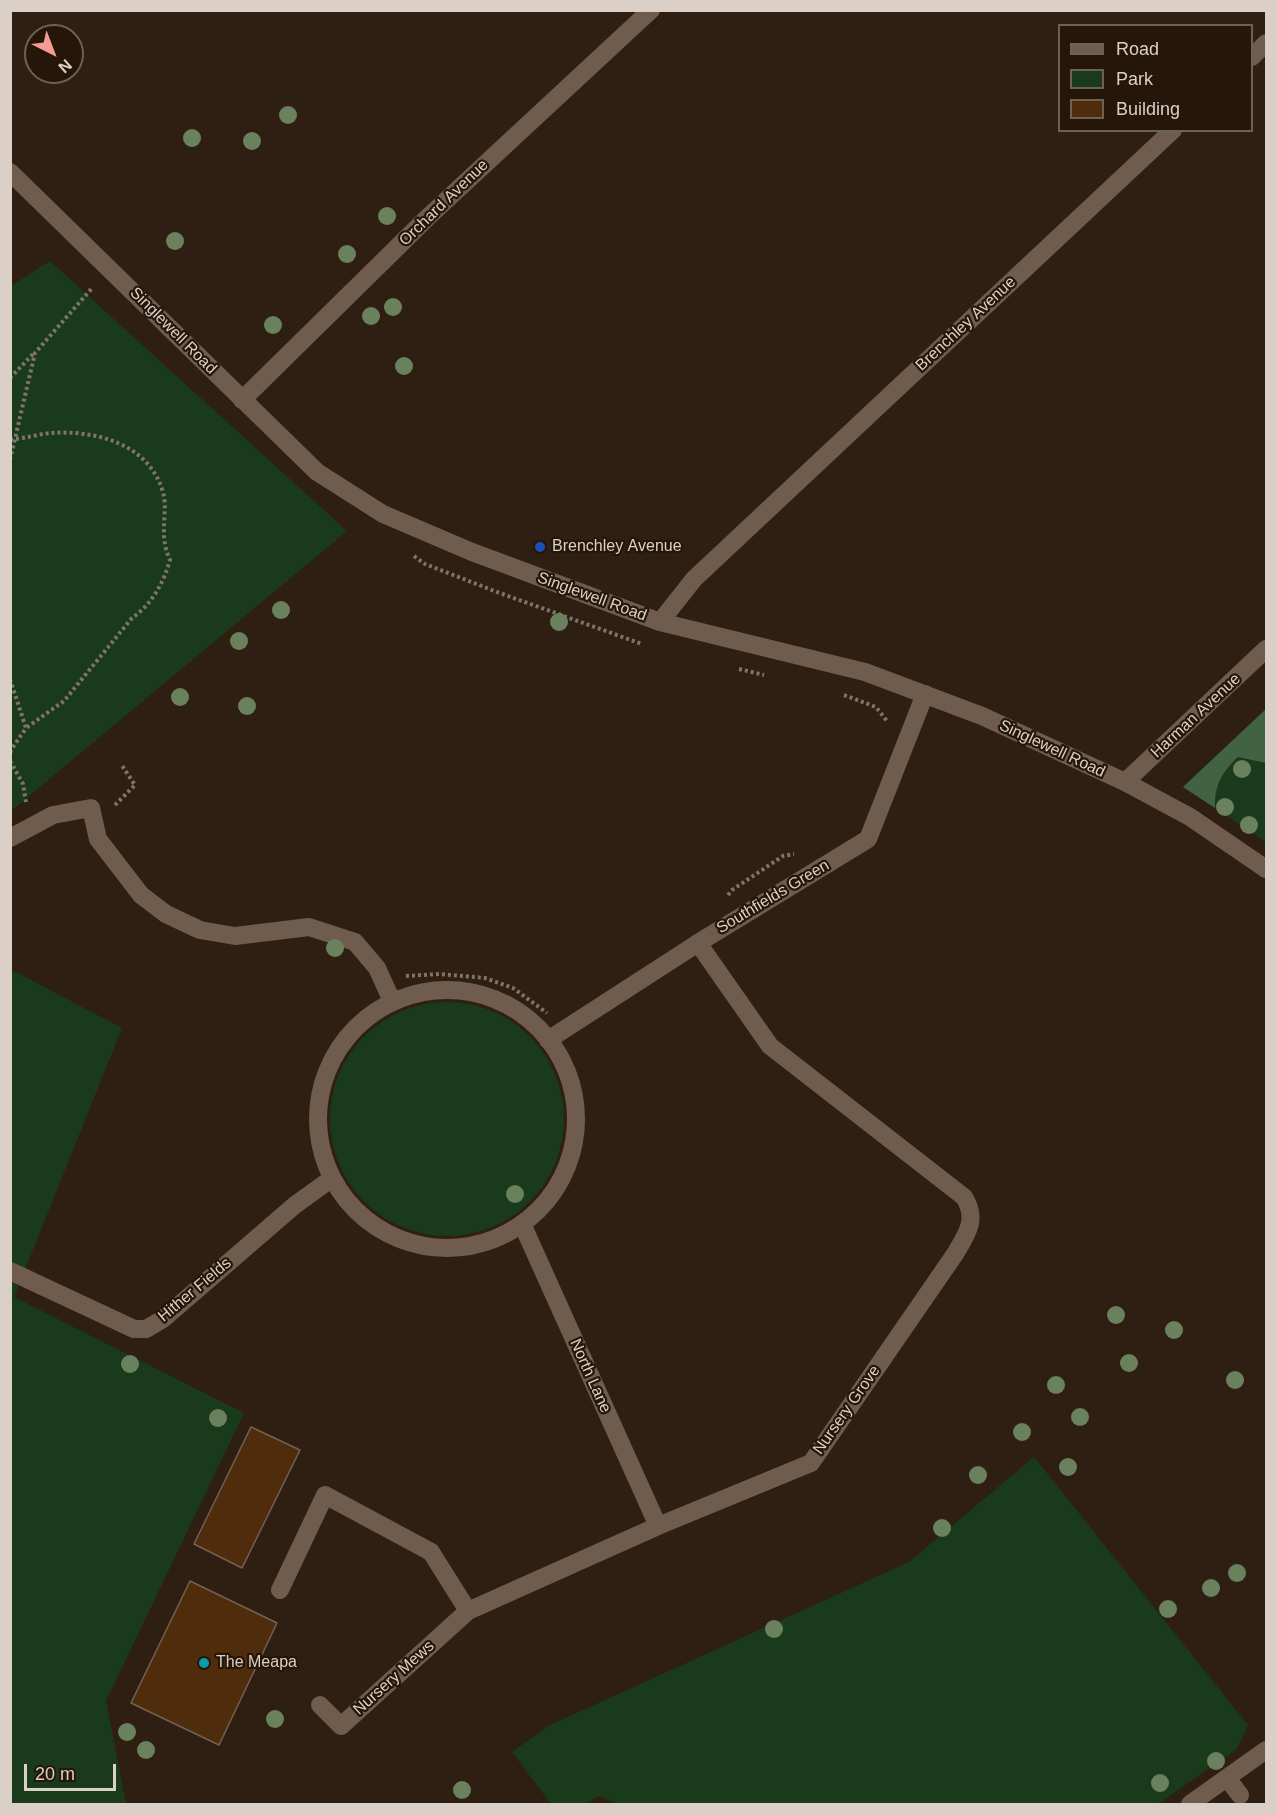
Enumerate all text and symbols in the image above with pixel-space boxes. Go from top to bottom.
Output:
north arrow [24,24,84,84]
legend [1058,24,1253,132]
text: Road [1116,39,1159,59]
text: N [55,56,75,76]
text: Park [1116,69,1153,89]
text: Building [1116,99,1180,119]
street label: Orchard Avenue [396,156,492,250]
street label: Brenchley Avenue [912,273,1020,375]
street label: Singlewell Road [126,284,220,378]
place label: Brenchley Avenue [552,537,682,557]
marker: Brenchley Avenue [533,540,547,554]
street label: Singlewell Road [535,568,649,626]
street label: Harman Avenue [1147,670,1245,762]
street label: Singlewell Road [996,716,1108,782]
street label: Southfields Green [713,856,833,938]
street label: Hither Fields [154,1254,236,1326]
street label: North Lane [565,1336,615,1416]
street label: Nursery Grove [809,1362,885,1458]
street label: Nursery Mews [350,1637,438,1719]
place label: The Meapa [216,1653,297,1673]
marker: The Meapa [197,1656,211,1670]
scale bar [27,1752,118,1790]
text: 20 m [35,1764,75,1784]

